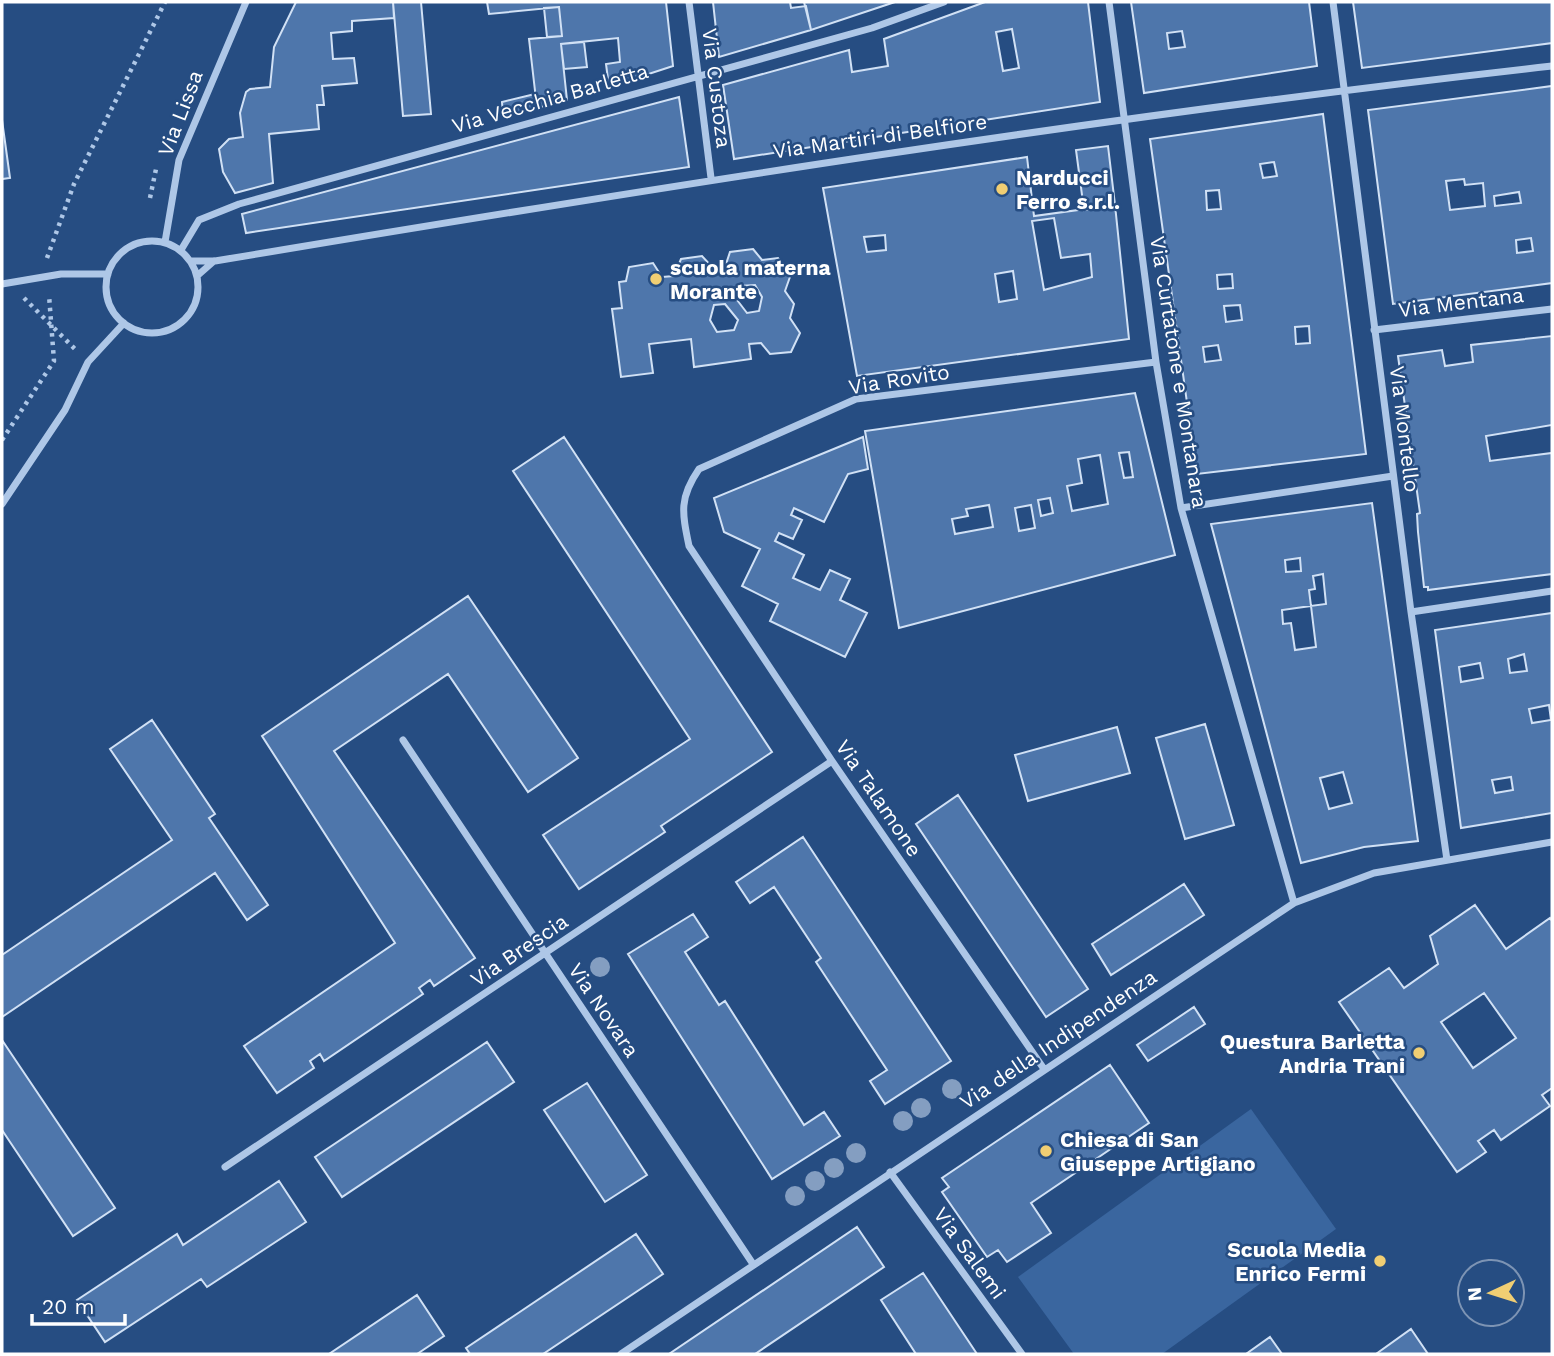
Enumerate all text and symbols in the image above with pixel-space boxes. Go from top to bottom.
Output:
street label: Via Custoza [697,27,737,149]
street label: Via Vecchia Barletta [449,58,651,138]
street label: Via Lissa [152,66,208,159]
street label: Via Martiri di Belfiore [771,109,989,163]
place label: Narducci Ferro s.r.l. [1016,165,1120,214]
marker: Narducci Ferro s.r.l. [994,181,1010,197]
street label: Via Curtatone e Montanara [1145,234,1213,510]
place label: scuola materna Morante [670,255,832,304]
marker: scuola materna Morante [648,271,664,287]
street label: Via Mentana [1397,282,1525,322]
street label: Via Rovito [847,359,951,399]
street label: Via Montello [1385,364,1425,494]
street label: Via Talamone [831,735,927,861]
street label: Via Brescia [466,908,573,992]
street label: Via Novara [563,958,645,1062]
street label: Via della Indipendenza [955,964,1161,1114]
place label: Questura Barletta Andria Trani [1220,1029,1406,1078]
marker: Questura Barletta Andria Trani [1411,1045,1427,1061]
place label: Chiesa di San Giuseppe Artigiano [1060,1127,1256,1176]
marker: Chiesa di San Giuseppe Artigiano [1038,1143,1054,1159]
street label: Via Salemi [928,1202,1012,1304]
place label: Scuola Media Enrico Fermi [1227,1237,1367,1286]
marker: Scuola Media Enrico Fermi [1372,1253,1388,1269]
north arrow [1456,1258,1526,1328]
scale bar [32,1282,124,1326]
text: N [1463,1286,1487,1302]
text: 20 m [42,1294,94,1319]

